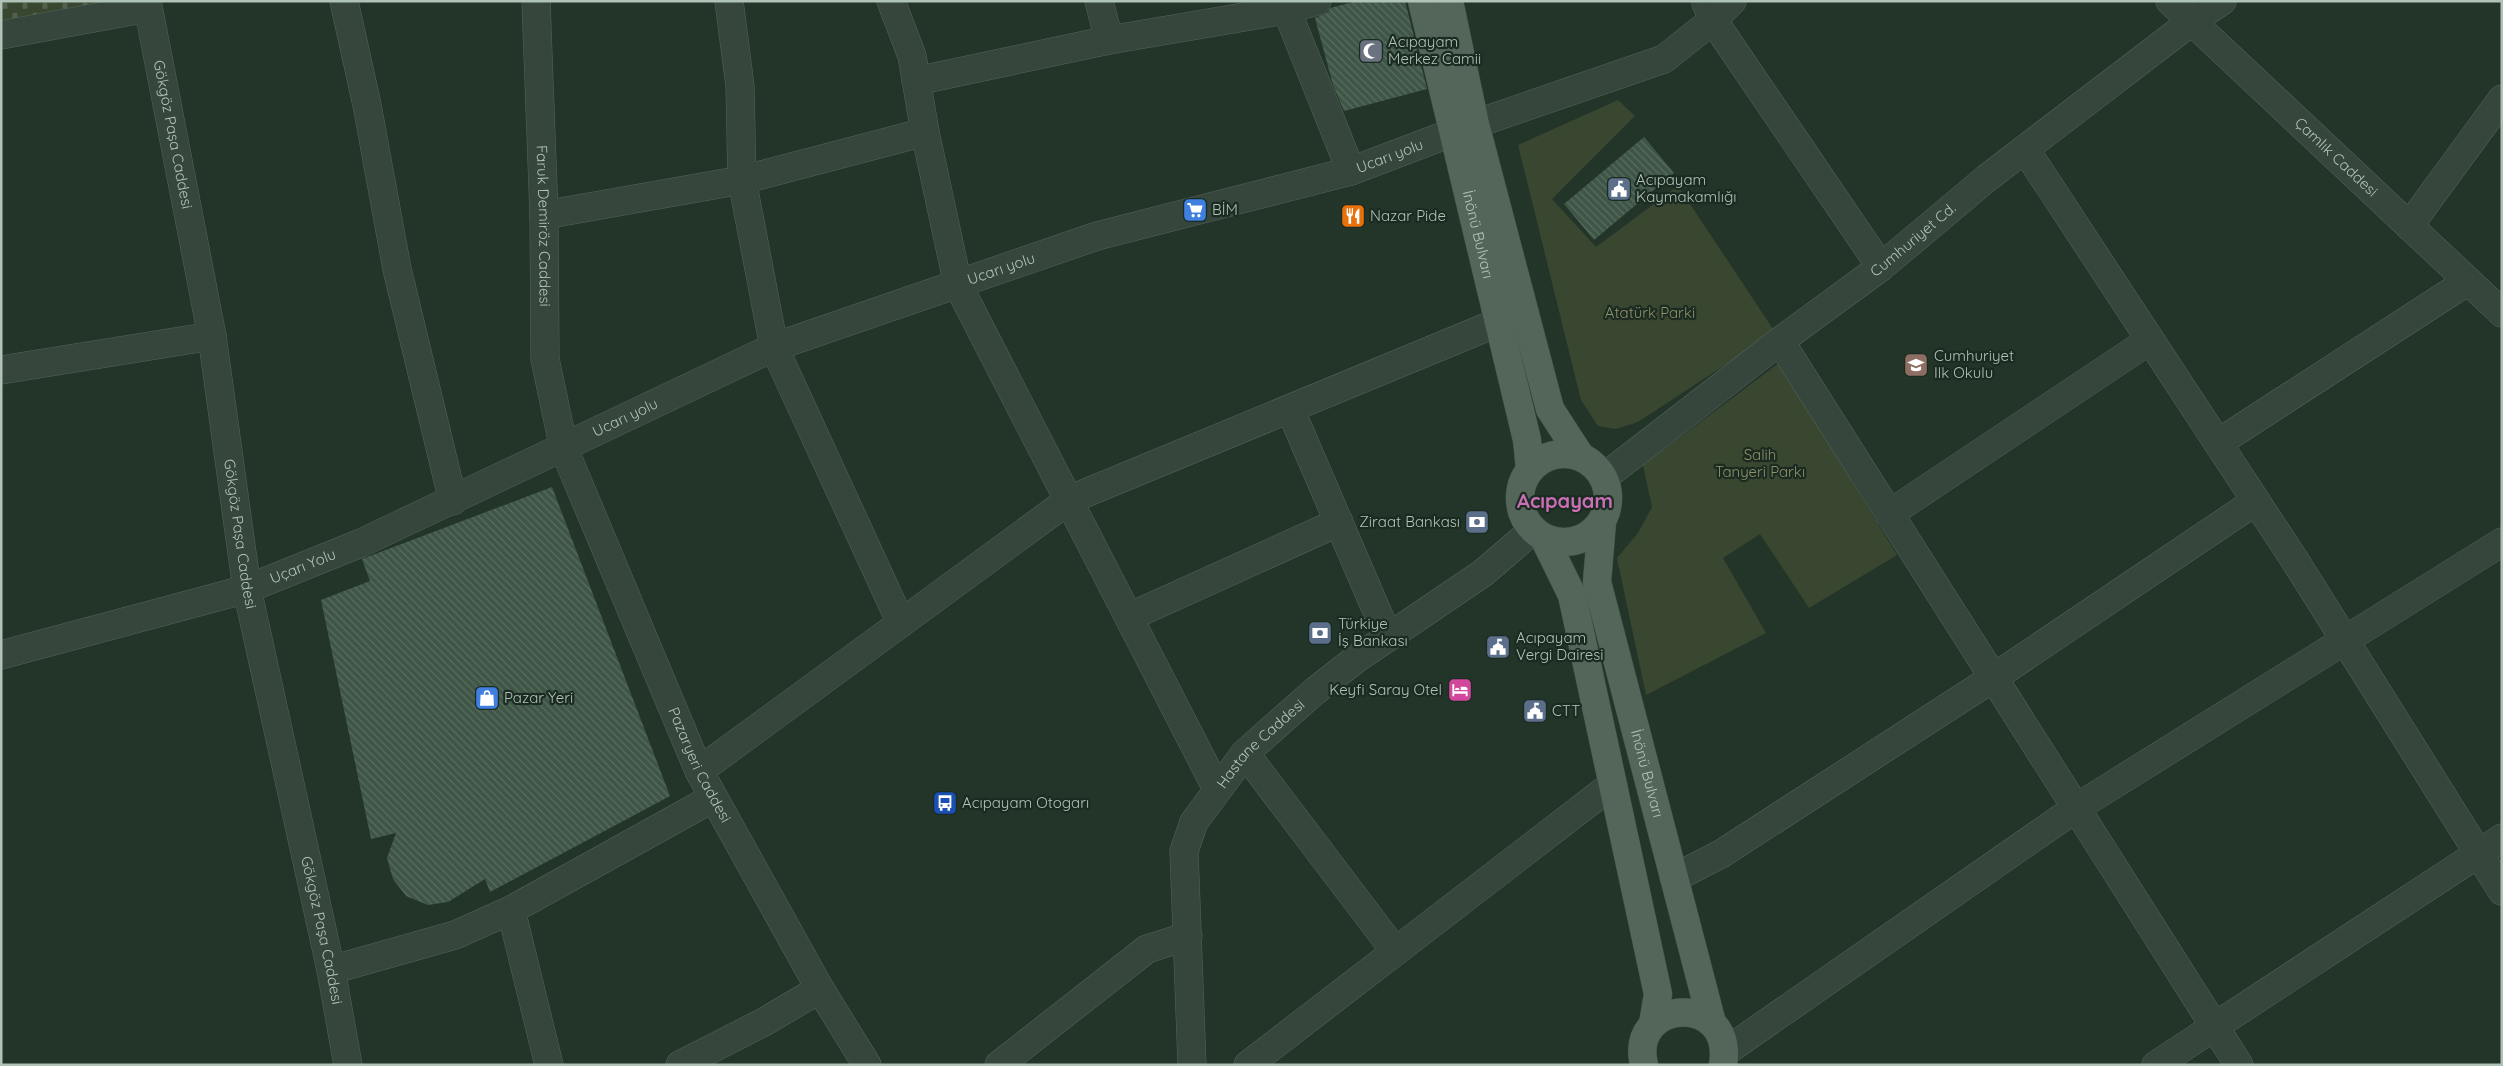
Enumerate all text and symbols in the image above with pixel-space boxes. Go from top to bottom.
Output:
place label: Acıpayam Merkez Camii [1388,32,1481,68]
mosque icon: Acıpayam Merkez Camii [1358,38,1384,64]
street label: Gökgöz Paşa Caddesi [150,58,197,210]
street label: Çamlık Caddesi [2291,113,2382,200]
street label: Ucarı yolu [1353,135,1426,177]
street label: Faruk Demiröz Caddesi [532,145,555,307]
place label: Acıpayam Kaymakamlığı [1636,170,1736,206]
public building icon: Acıpayam Kaymakamlığı [1606,176,1632,202]
street label: İnönü Bulvarı [1459,188,1498,280]
supermarket icon: BİM [1182,197,1208,223]
street label: Cumhuriyet Cd. [1866,198,1959,281]
place label: BİM [1212,200,1238,219]
restaurant icon: Nazar Pide [1340,203,1366,229]
place label: Nazar Pide [1370,206,1446,225]
street label: Ucarı yolu [965,248,1037,289]
park label: Atatürk Parki [1605,303,1695,322]
place label: Cumhuriyet Ilk Okulu [1934,346,2014,382]
school or university icon: Cumhuriyet Ilk Okulu [1903,352,1929,378]
street label: Ucarı yolu [589,394,661,441]
park label: Salih Tanyeri Parkı [1715,445,1805,481]
street label: Gökgöz Paşa Caddesi [220,458,261,610]
district label: Acıpayam [1517,488,1613,513]
bank icon: Ziraat Bankası [1464,509,1490,535]
place label: Ziraat Bankası [1359,512,1460,531]
street label: Uçarı Yolu [267,544,338,588]
place label: Türkiye İş Bankası [1338,614,1408,650]
bank icon: Türkiye İş Bankası [1307,620,1333,646]
place label: Acıpayam Vergi Dairesi [1516,628,1604,664]
public building icon: Acıpayam Vergi Dairesi [1485,634,1511,660]
hotel icon: Keyfi Saray Otel [1447,677,1473,703]
place label: Keyfi Saray Otel [1329,680,1442,699]
shop icon: Pazar Yeri [474,685,500,711]
place label: Pazar Yeri [504,688,573,707]
street label: Hastane Caddesi [1212,695,1308,792]
public building icon: CTT [1522,698,1548,724]
place label: CTT [1552,701,1580,720]
street label: Pazaryeri Caddesi [664,704,736,826]
street label: İnönü Bulvarı [1627,727,1668,819]
bus stop icon: Acıpayam Otogarı [932,790,958,816]
place label: Acıpayam Otogarı [962,793,1089,812]
street label: Gökgöz Paşa Caddesi [297,854,347,1006]

